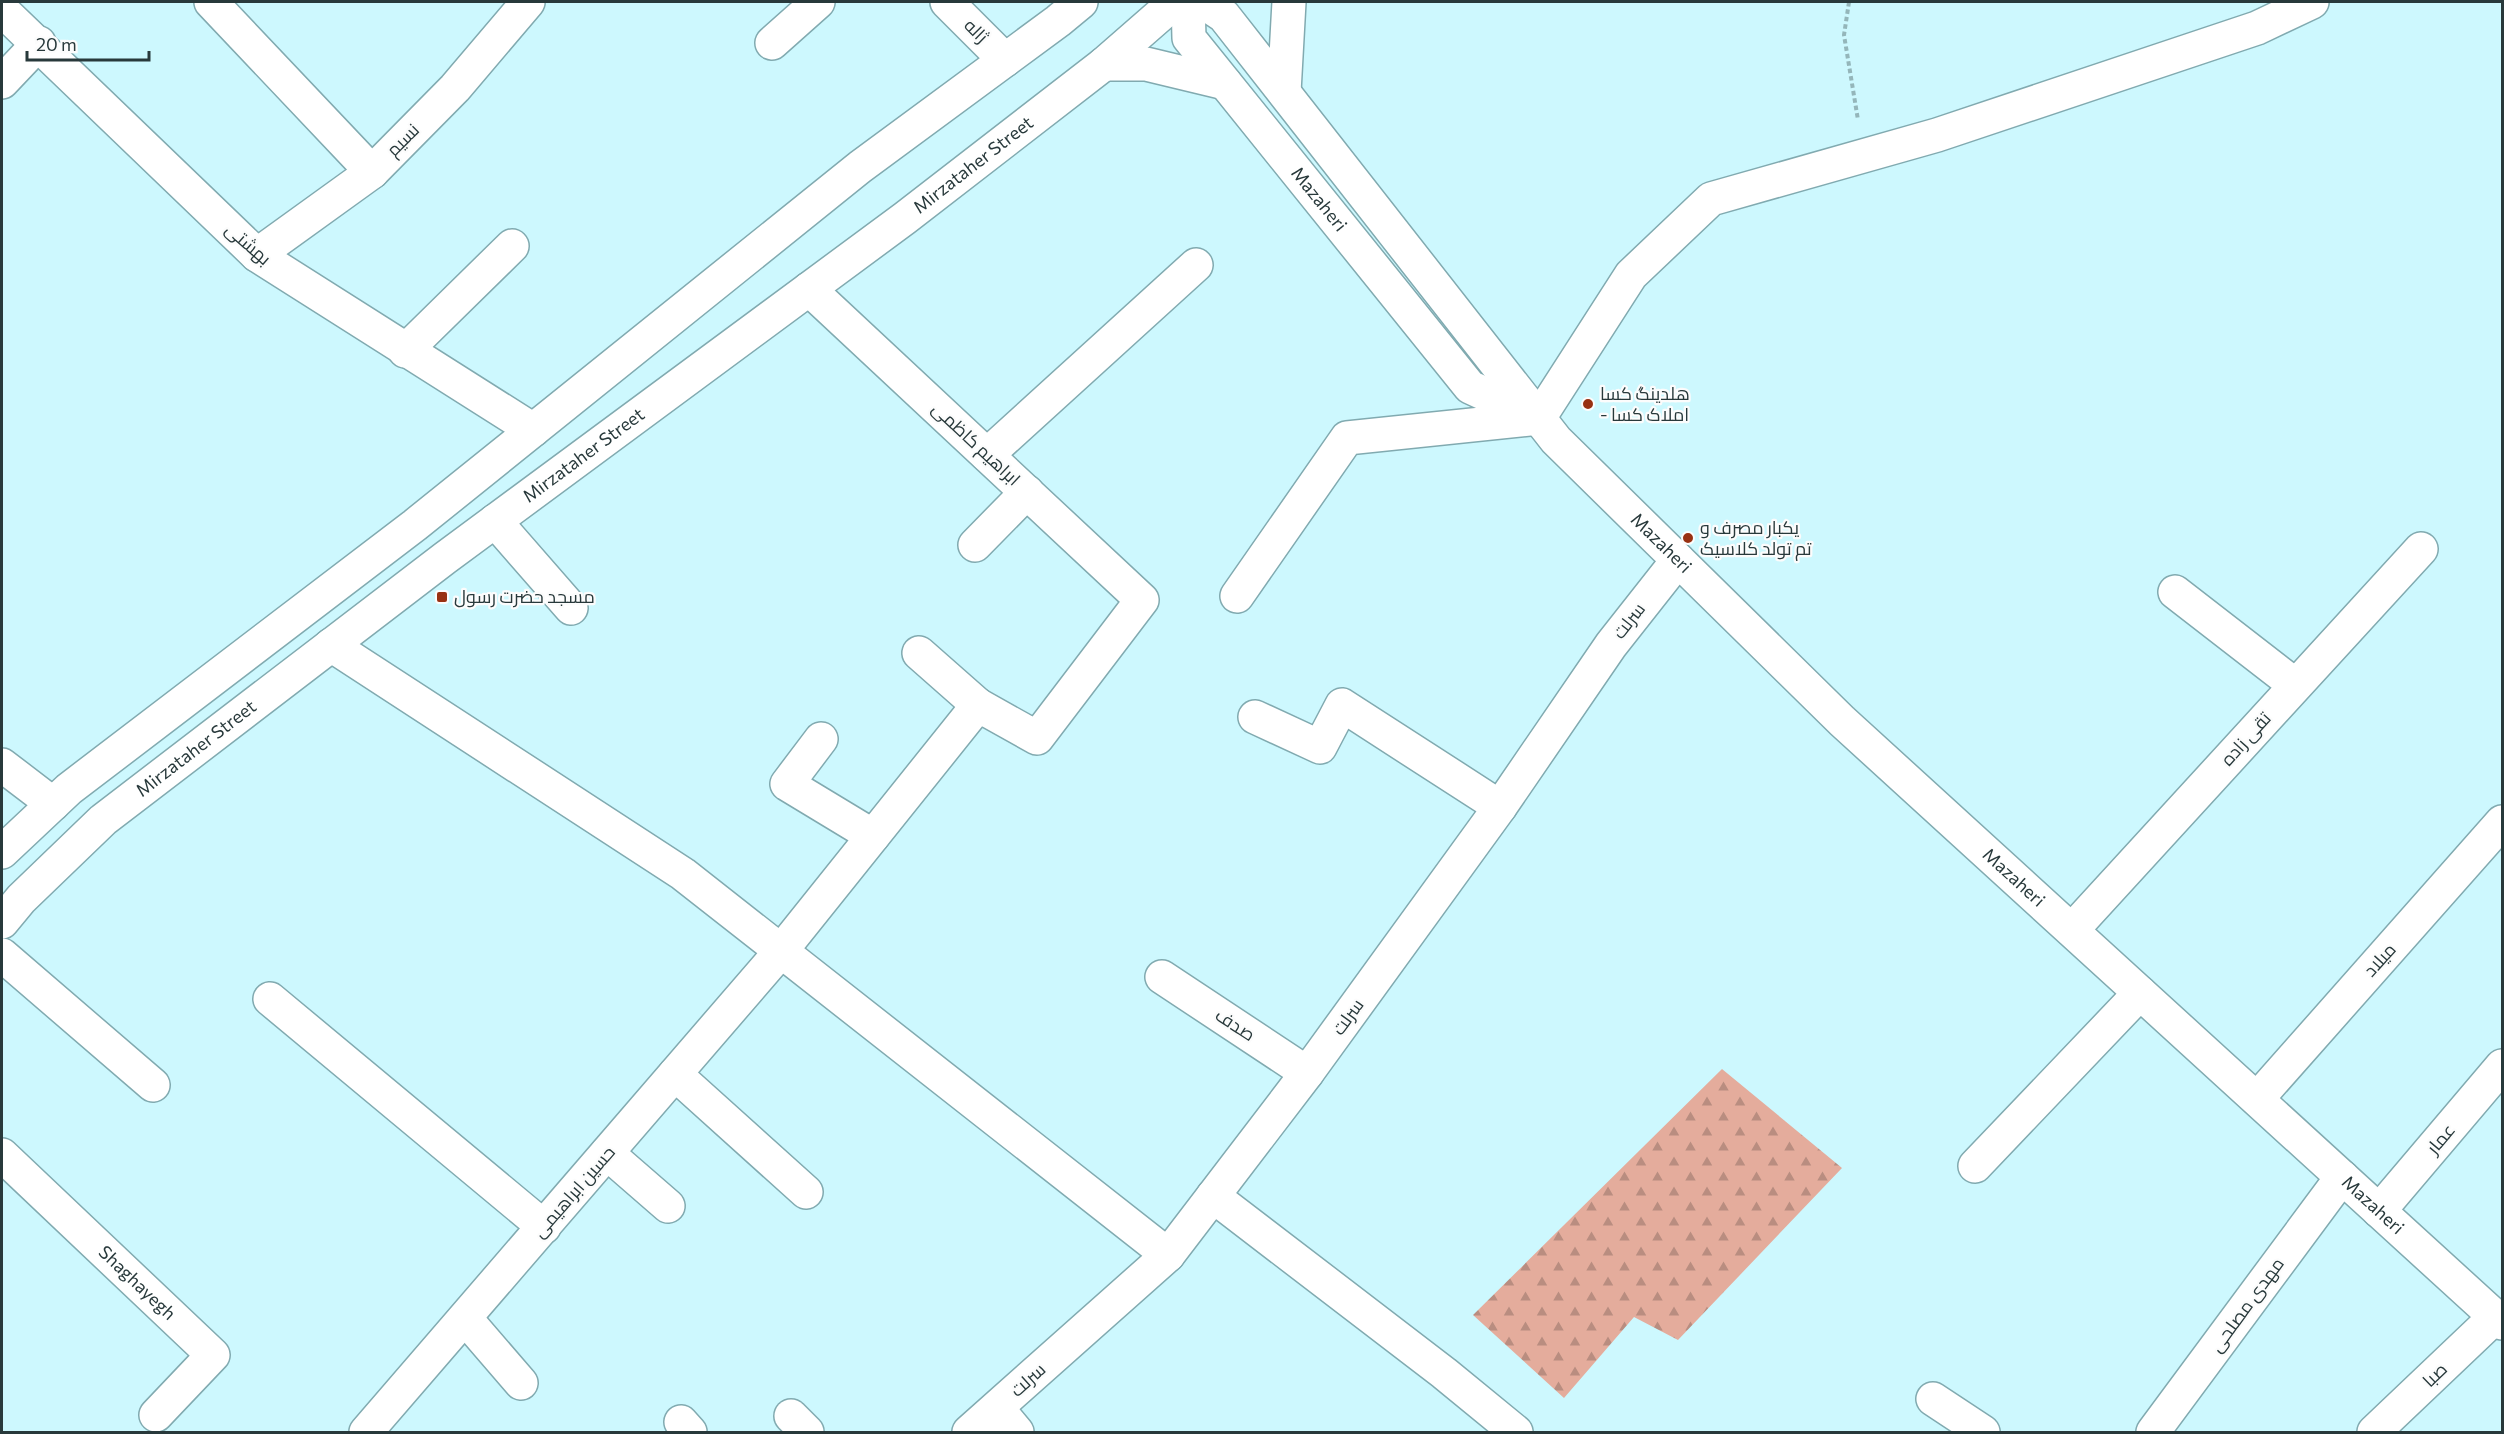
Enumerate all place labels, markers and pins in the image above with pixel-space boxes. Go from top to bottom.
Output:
place label: هلدینگ کسا - املاک کسا [1600,382,1690,425]
marker: هلدینگ کسا - املاک کسا [1581,397,1595,411]
place label: یکبار مصرف و تم تولد کلاسیک [1700,516,1812,561]
marker: یکبار مصرف و تم تولد کلاسیک [1681,531,1695,545]
place label: مسجد حضرت رسول [454,585,595,608]
marker: مسجد حضرت رسول [435,590,449,604]

